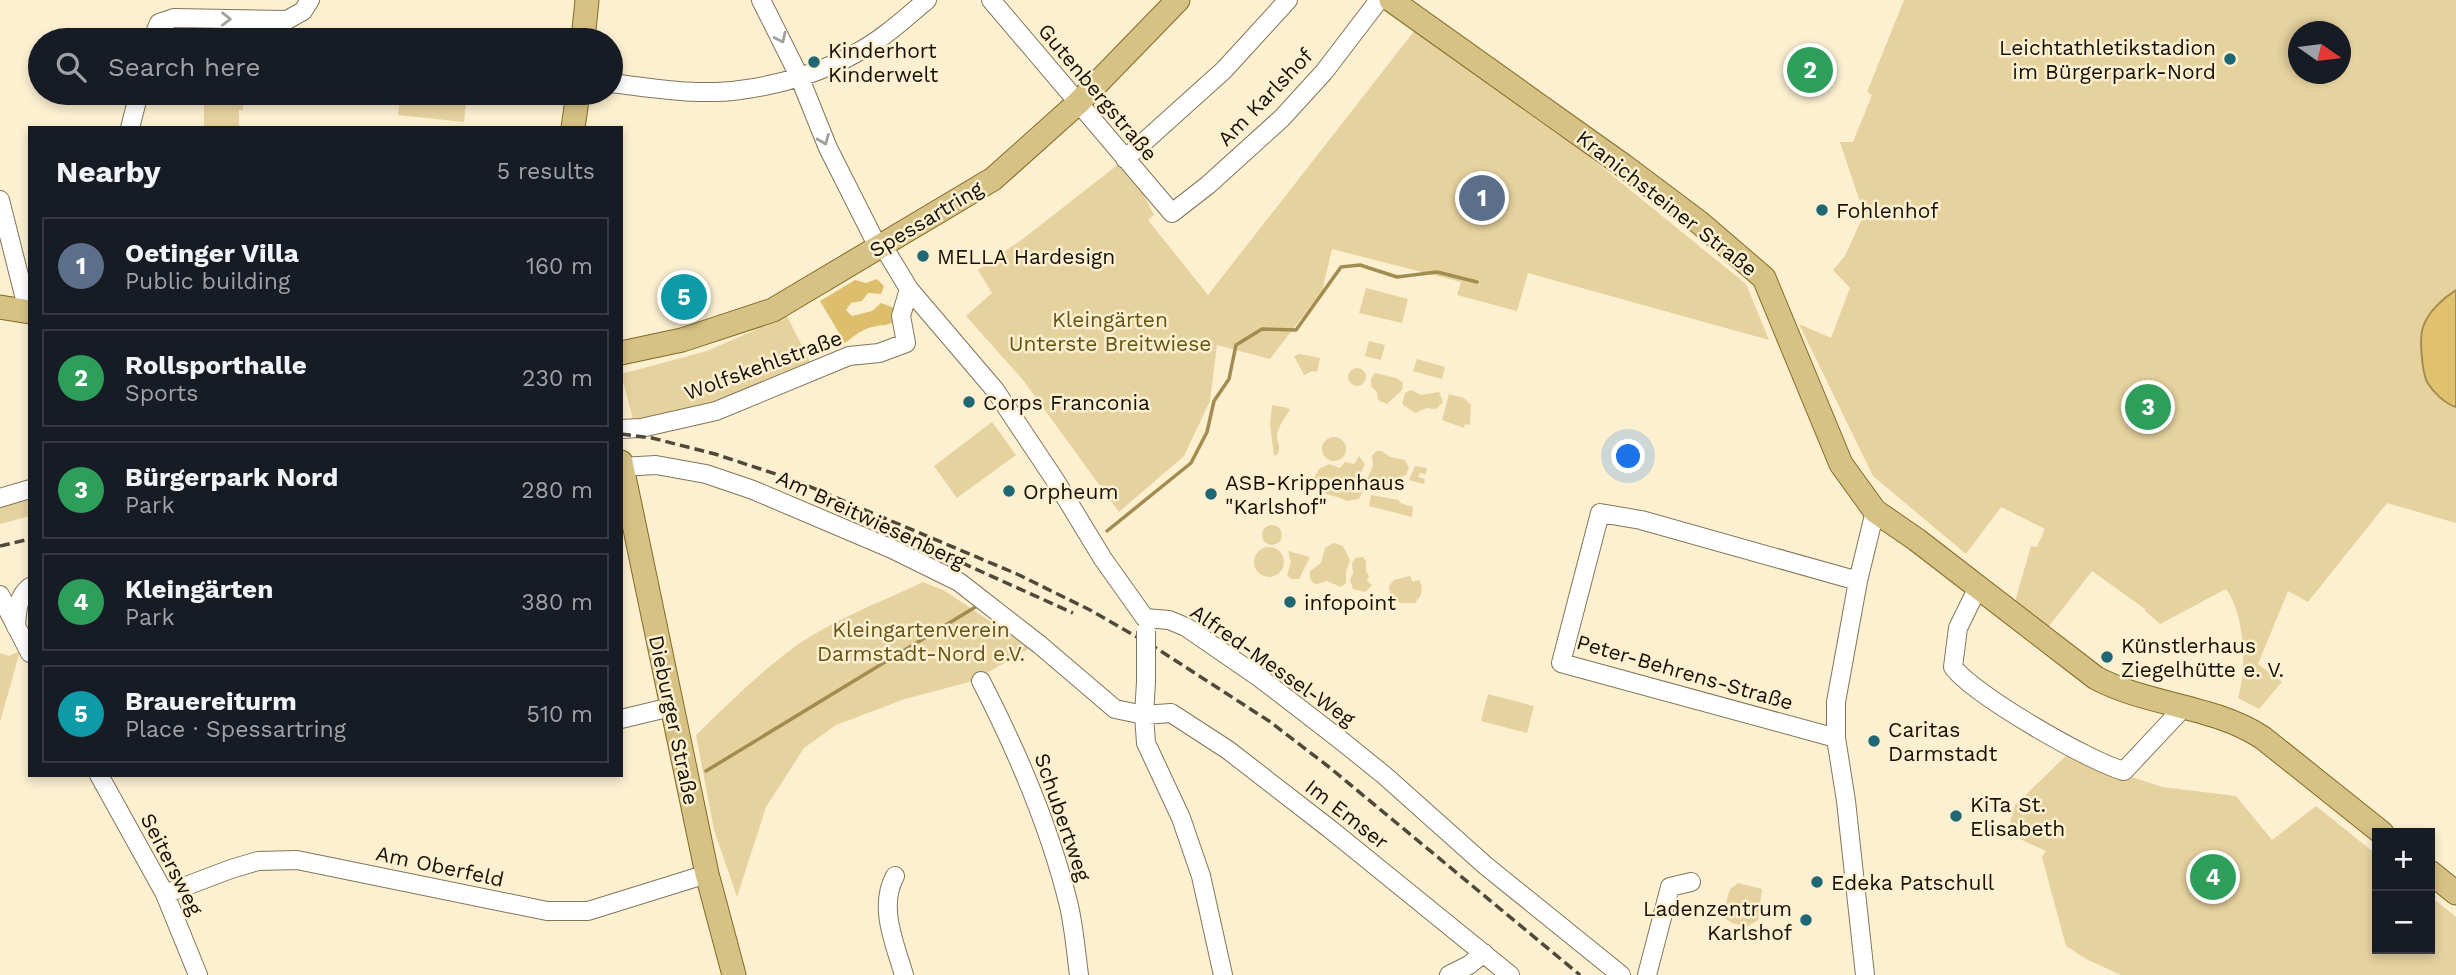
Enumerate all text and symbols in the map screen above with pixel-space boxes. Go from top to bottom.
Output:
one-way arrow [221,11,232,27]
street label: Gutenbergstraße [1033,18,1163,166]
north arrow [2288,21,2351,84]
search box [28,28,623,105]
one-way arrow [773,31,787,43]
place label: Leichtathletikstadion im Bürgerpark-Nord [1999,35,2216,84]
place label: Kinderhort Kinderwelt [828,38,939,87]
street label: Am Karlshof [1212,43,1318,151]
pin: 2 [1787,44,1833,96]
icon: search [52,48,90,86]
marker: Leichtathletikstadion im Bürgerpark-Nord [2222,51,2238,67]
text: Search here [108,52,260,82]
marker: Kinderhort Kinderwelt [806,54,822,70]
street label: Kranichsteiner Straße [1572,125,1762,281]
one-way arrow [816,133,830,145]
text: Nearby [56,154,161,189]
text: 5 results [497,158,595,185]
pin: 1 [1459,172,1505,224]
street label: Spessartring [865,175,988,263]
place label: Fohlenhof [1836,198,1938,223]
marker: Fohlenhof [1814,202,1830,218]
text: Oetinger Villa [125,238,299,268]
place label: MELLA Hardesign [937,244,1115,269]
marker: MELLA Hardesign [915,248,931,264]
text: 1 [76,253,86,280]
text: 160 m [526,253,593,280]
text: Public building [125,268,290,295]
pin: 5 [661,271,707,323]
park label: Kleingärten Unterste Breitwiese [1009,307,1211,356]
street label: Wolfskehlstraße [681,325,845,405]
text: Rollsporthalle [125,350,307,380]
text: 2 [74,365,88,392]
text: 230 m [522,365,593,392]
text: Sports [125,380,198,407]
pin: 3 [2125,381,2171,433]
place label: Corps Franconia [983,390,1150,415]
marker: Corps Franconia [961,394,977,410]
your location [1611,439,1645,473]
text: Bürgerpark Nord [125,462,338,492]
street label: Am Breitwiesenberg [773,464,970,574]
place label: ASB-Krippenhaus "Karlshof" [1225,470,1405,519]
text: 3 [74,477,88,504]
text: 280 m [521,477,593,504]
place label: Orpheum [1023,479,1118,504]
marker: Orpheum [1001,483,1017,499]
marker: ASB-Krippenhaus "Karlshof" [1203,486,1219,502]
text: Park [125,492,174,519]
text: Kleingärten [125,574,273,604]
text: 4 [74,589,88,616]
text: 380 m [521,589,593,616]
place label: infopoint [1304,590,1396,615]
marker: infopoint [1282,594,1298,610]
street label: Alfred-Messel-Weg [1186,599,1361,732]
text: Park [125,604,174,631]
park label: Kleingartenverein Darmstadt-Nord e.V. [817,617,1025,666]
street label: Peter-Behrens-Straße [1574,629,1796,715]
street label: Dieburger Straße [644,633,704,807]
place label: Künstlerhaus Ziegelhütte e. V. [2121,633,2284,682]
marker: Künstlerhaus Ziegelhütte e. V. [2099,649,2115,665]
text: Brauereiturm [125,686,297,716]
text: 5 [74,701,88,728]
text: 510 m [527,701,593,728]
text: Place · Spessartring [125,716,346,743]
place label: Caritas Darmstadt [1888,717,1998,766]
marker: Caritas Darmstadt [1866,733,1882,749]
street label: Schubertweg [1029,750,1097,885]
street label: Im Emser [1301,774,1394,854]
place label: KiTa St. Elisabeth [1970,792,2065,841]
marker: KiTa St. Elisabeth [1948,808,1964,824]
street label: Seitersweg [136,809,209,920]
map controls [2372,828,2435,954]
button: + [2372,828,2435,891]
street label: Am Oberfeld [374,840,506,892]
pin: 4 [2190,851,2236,903]
place label: Edeka Patschull [1831,870,1995,895]
marker: Edeka Patschull [1809,874,1825,890]
button: − [2372,891,2435,954]
place label: Ladenzentrum Karlshof [1643,896,1792,945]
marker: Ladenzentrum Karlshof [1798,912,1814,928]

